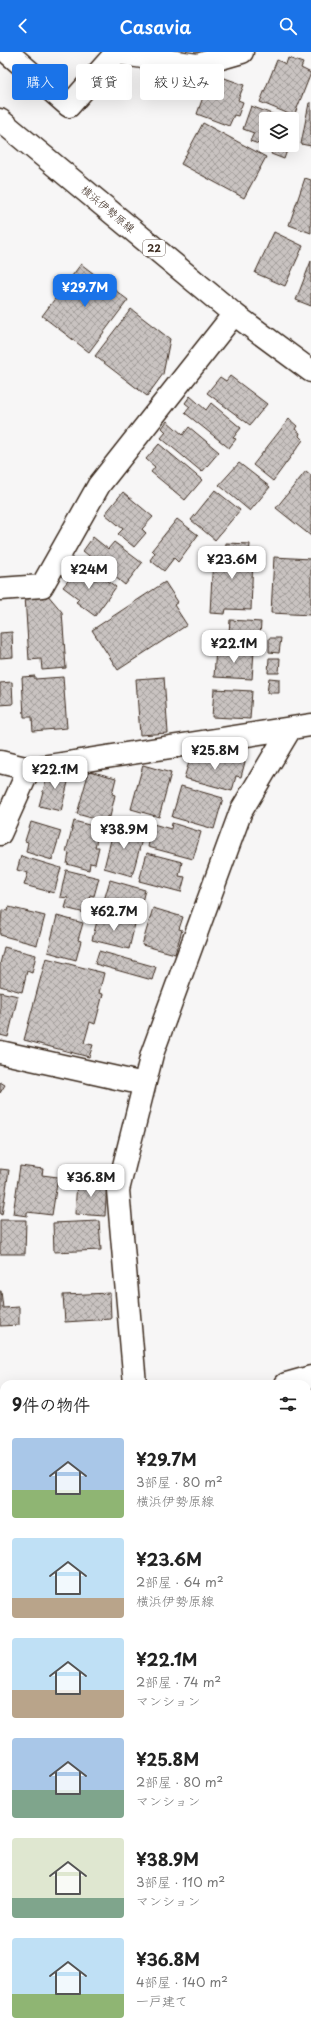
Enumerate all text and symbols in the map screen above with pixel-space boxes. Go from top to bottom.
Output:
text: Casavia [120,13,191,40]
icon: back [12,15,34,37]
icon: search [277,15,299,37]
chip: 購入 [12,64,68,100]
chip: 賃貸 [76,64,132,100]
chip: 絞り込み [140,64,224,100]
map controls [259,112,299,152]
button: layers [259,112,299,152]
street label: 横浜伊勢原線 [78,181,139,236]
road number: 22 [143,240,165,256]
pin: ¥29.7M [52,274,118,308]
text: ¥29.7M [62,277,108,296]
pin: ¥23.6M [199,546,265,580]
text: ¥23.6M [207,549,257,568]
pin: ¥24M [65,556,113,590]
text: ¥24M [70,559,108,578]
pin: ¥22.1M [201,630,267,664]
text: ¥22.1M [211,633,257,652]
pin: ¥25.8M [182,737,248,771]
text: ¥25.8M [191,740,239,759]
pin: ¥22.1M [22,756,88,790]
text: ¥22.1M [32,759,78,778]
pin: ¥38.9M [91,816,157,850]
text: ¥38.9M [100,819,148,838]
pin: ¥62.7M [81,898,147,932]
text: ¥62.7M [90,901,138,920]
pin: ¥36.8M [58,1164,124,1198]
text: ¥36.8M [67,1167,115,1186]
text: 9件の物件 [12,1391,90,1417]
icon: filters [277,1393,299,1415]
text: ¥29.7M [136,1446,197,1472]
icon: home [44,1454,92,1502]
text: 3部屋 · 80 m² [136,1472,223,1491]
text: 横浜伊勢原線 [136,1491,214,1510]
text: ¥23.6M [136,1546,202,1572]
icon: home [44,1554,92,1602]
text: 2部屋 · 64 m² [136,1572,224,1591]
text: 横浜伊勢原線 [136,1591,214,1610]
text: ¥22.1M [136,1646,197,1672]
icon: home [44,1654,92,1702]
text: 2部屋 · 74 m² [136,1672,221,1691]
text: マンション [136,1691,200,1710]
text: ¥25.8M [136,1746,199,1772]
icon: home [44,1754,92,1802]
text: 2部屋 · 80 m² [136,1772,223,1791]
text: マンション [136,1791,200,1810]
text: ¥38.9M [136,1846,199,1872]
icon: home [44,1854,92,1902]
text: 3部屋 · 110 m² [136,1872,225,1891]
text: マンション [136,1891,200,1910]
text: ¥36.8M [136,1946,200,1972]
icon: home [44,1954,92,2002]
text: 4部屋 · 140 m² [136,1972,228,1991]
text: 一戸建て [136,1991,188,2010]

